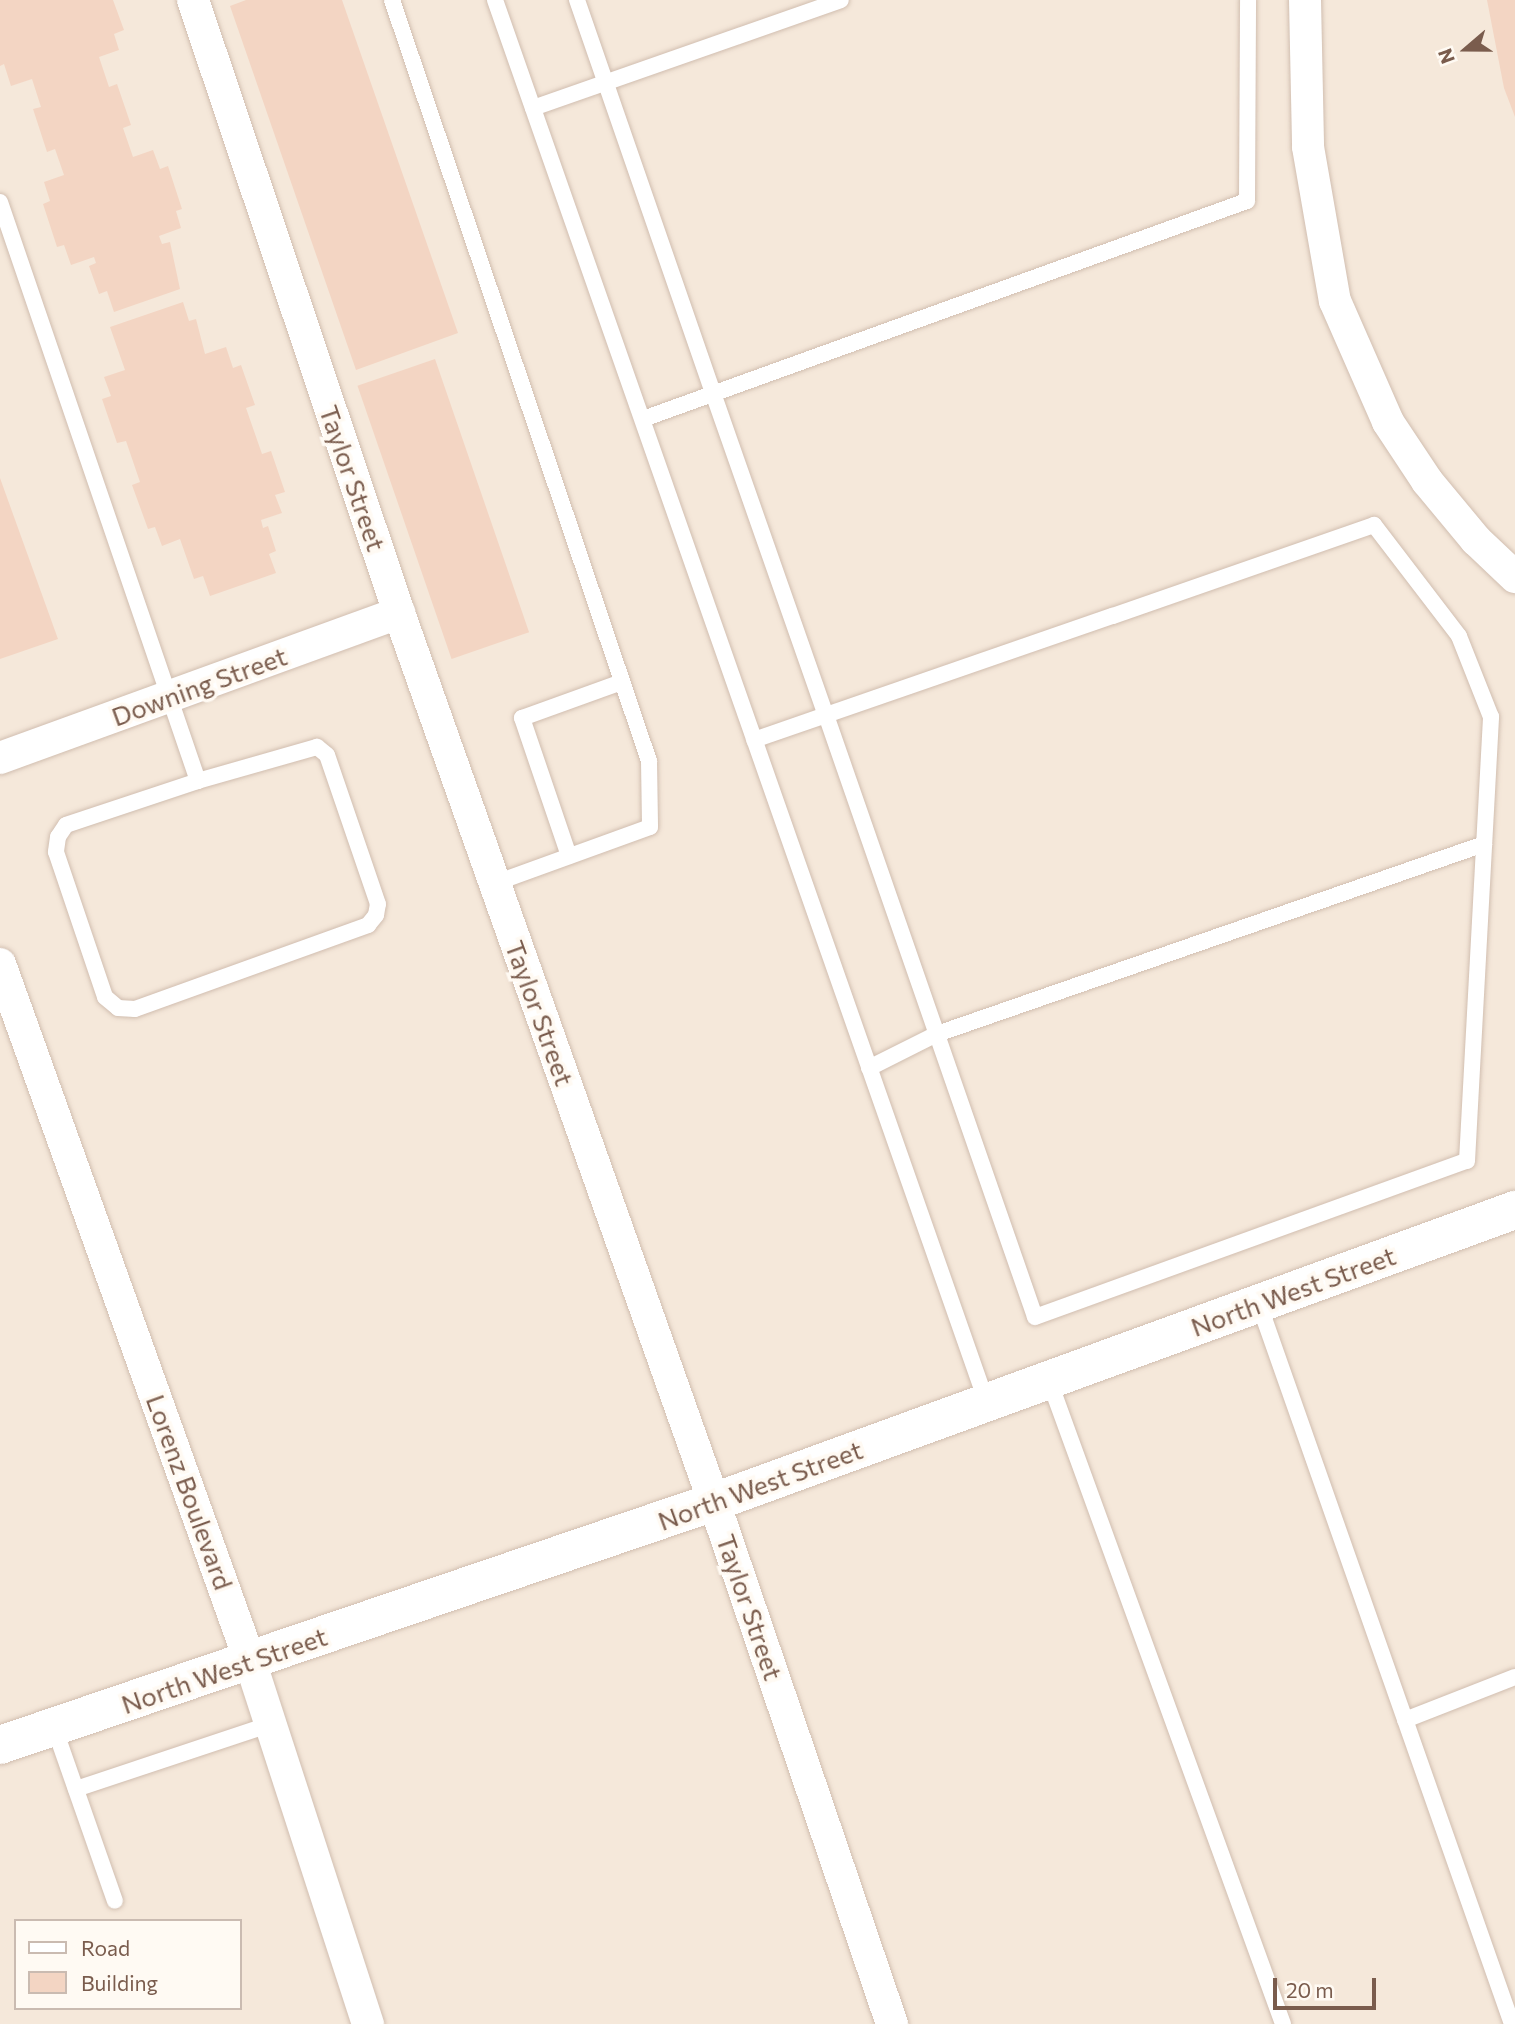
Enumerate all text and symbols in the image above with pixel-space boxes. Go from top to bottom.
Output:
north arrow [1431,14,1501,84]
text: N [1433,46,1459,67]
street label: Taylor Street [313,401,393,555]
street label: Downing Street [107,640,291,732]
street label: Taylor Street [499,936,581,1090]
street label: North West Street [1186,1240,1400,1342]
street label: Lorenz Boulevard [140,1390,240,1594]
street label: North West Street [653,1434,867,1536]
street label: Taylor Street [710,1530,790,1684]
street label: North West Street [117,1620,331,1720]
legend [14,1919,242,2010]
text: Road [81,1935,130,1960]
scale bar [1277,1965,1380,2009]
text: Building [81,1970,158,1995]
text: 20 m [1286,1977,1334,2002]

